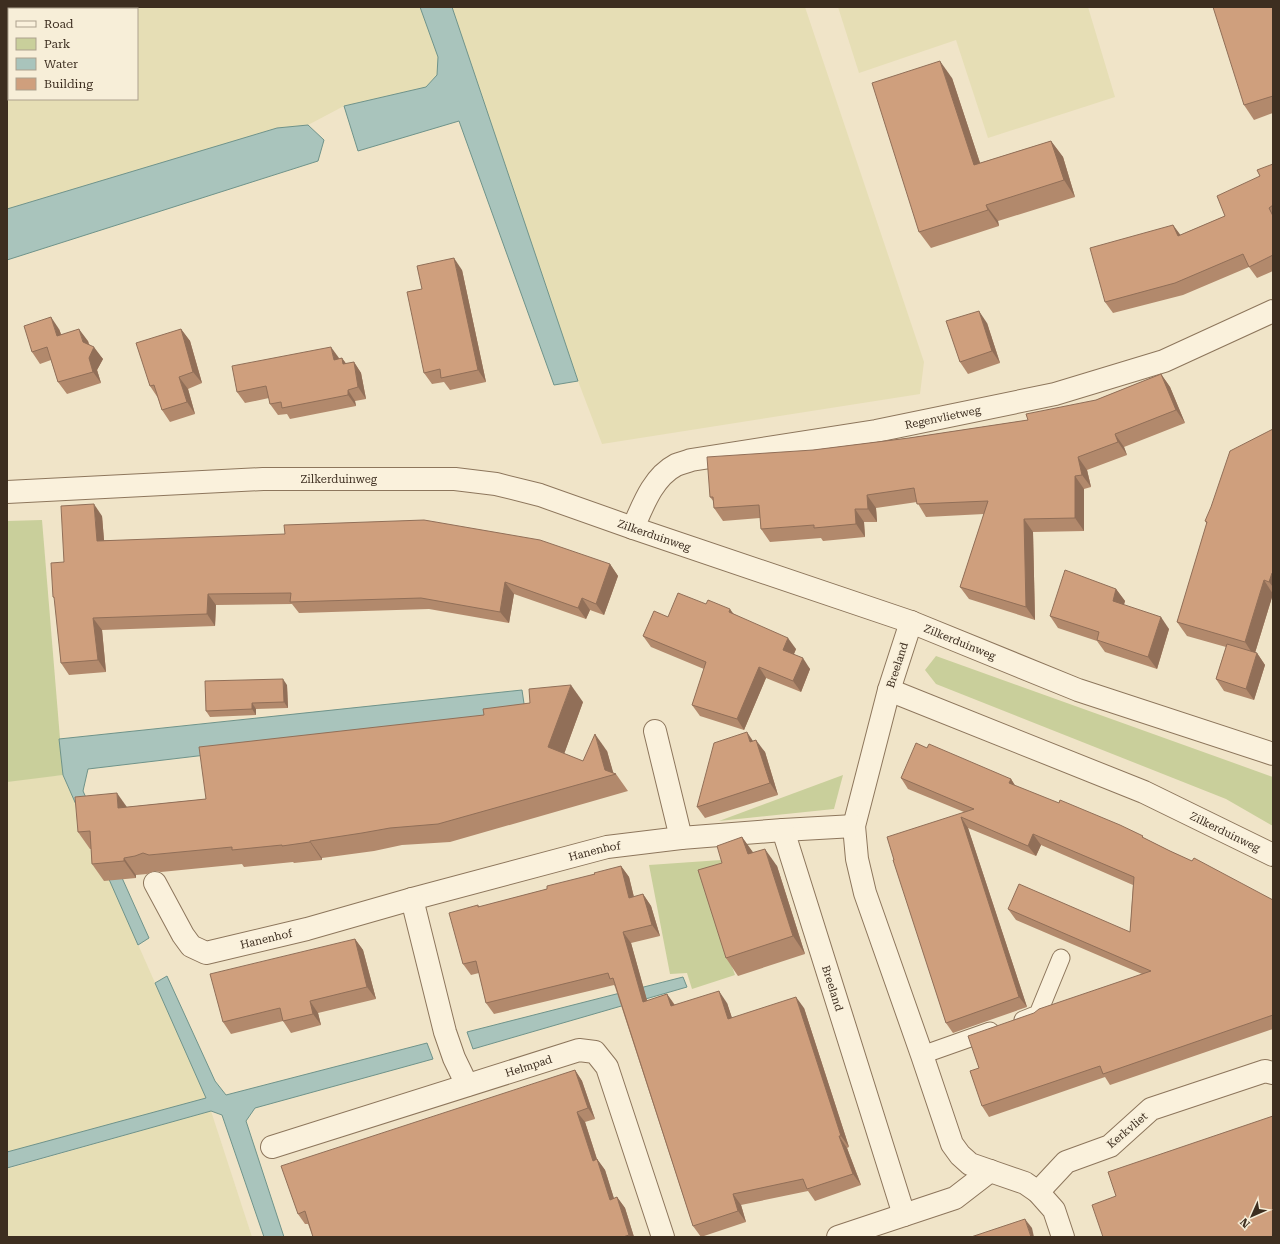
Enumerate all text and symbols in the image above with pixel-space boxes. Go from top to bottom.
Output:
legend [8,8,138,100]
text: Road [44,17,74,31]
text: Park [44,37,71,51]
text: Water [44,57,78,71]
text: Building [44,77,93,91]
street label: Regenvlietweg [904,403,983,432]
street label: Zilkerduinweg [300,473,378,486]
street label: Zilkerduinweg [616,517,693,554]
street label: Zilkerduinweg [922,622,998,663]
street label: Breeland [884,641,911,690]
street label: Zilkerduinweg [1188,809,1263,855]
street label: Hanenhof [567,839,622,864]
street label: Hanenhof [239,927,294,952]
street label: Breeland [819,964,846,1013]
street label: Helmpad [504,1053,554,1080]
street label: Kerkvliet [1105,1110,1150,1151]
north arrow [1232,1196,1272,1236]
text: N [1237,1215,1253,1230]

